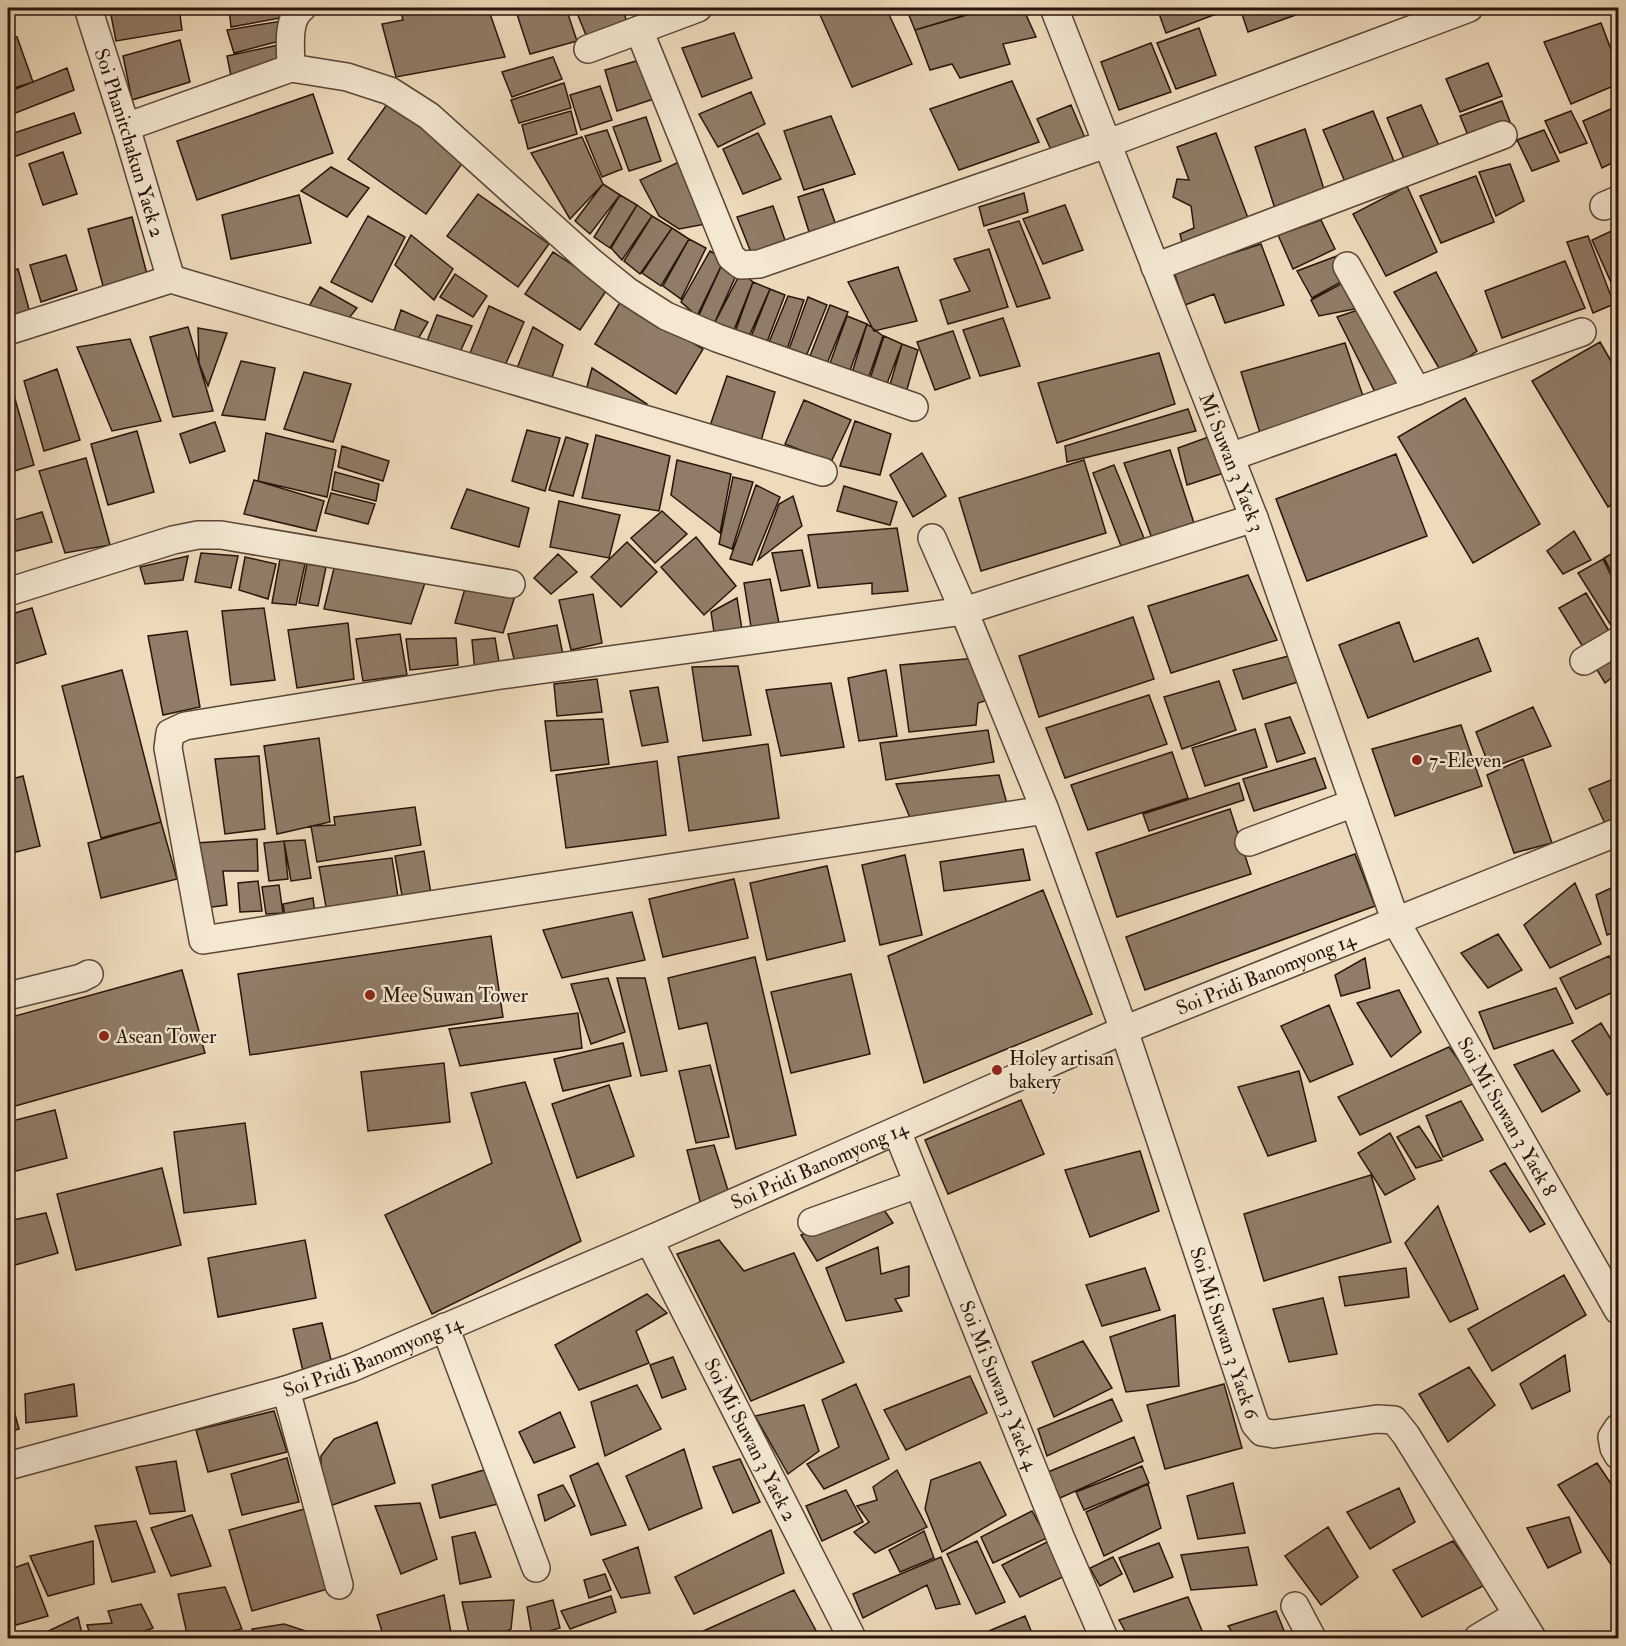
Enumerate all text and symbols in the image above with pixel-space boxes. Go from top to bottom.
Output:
street label: Soi Phanitchakun Yaek 2 [89,45,170,240]
street label: Mi Suwan 3 Yaek 3 [1194,389,1270,535]
place label: 7-Eleven [1429,748,1502,773]
marker: 7-Eleven [1410,753,1424,767]
street label: Soi Pridi Banomyong 14 [1172,926,1360,1020]
place label: Mee Suwan Tower [382,983,529,1008]
marker: Mee Suwan Tower [363,988,377,1002]
place label: Asean Tower [115,1024,217,1049]
marker: Asean Tower [97,1029,111,1043]
street label: Soi Mi Suwan 3 Yaek 8 [1452,1032,1563,1200]
place label: Holey artisan bakery [1009,1046,1114,1094]
marker: Holey artisan bakery [990,1063,1004,1077]
street label: Soi Pridi Banomyong 14 [727,1114,912,1215]
street label: Soi Mi Suwan 3 Yaek 6 [1184,1243,1265,1423]
street label: Soi Mi Suwan 3 Yaek 4 [954,1297,1045,1475]
street label: Soi Pridi Banomyong 14 [279,1309,467,1403]
street label: Soi Mi Suwan 3 Yaek 2 [699,1354,803,1525]

